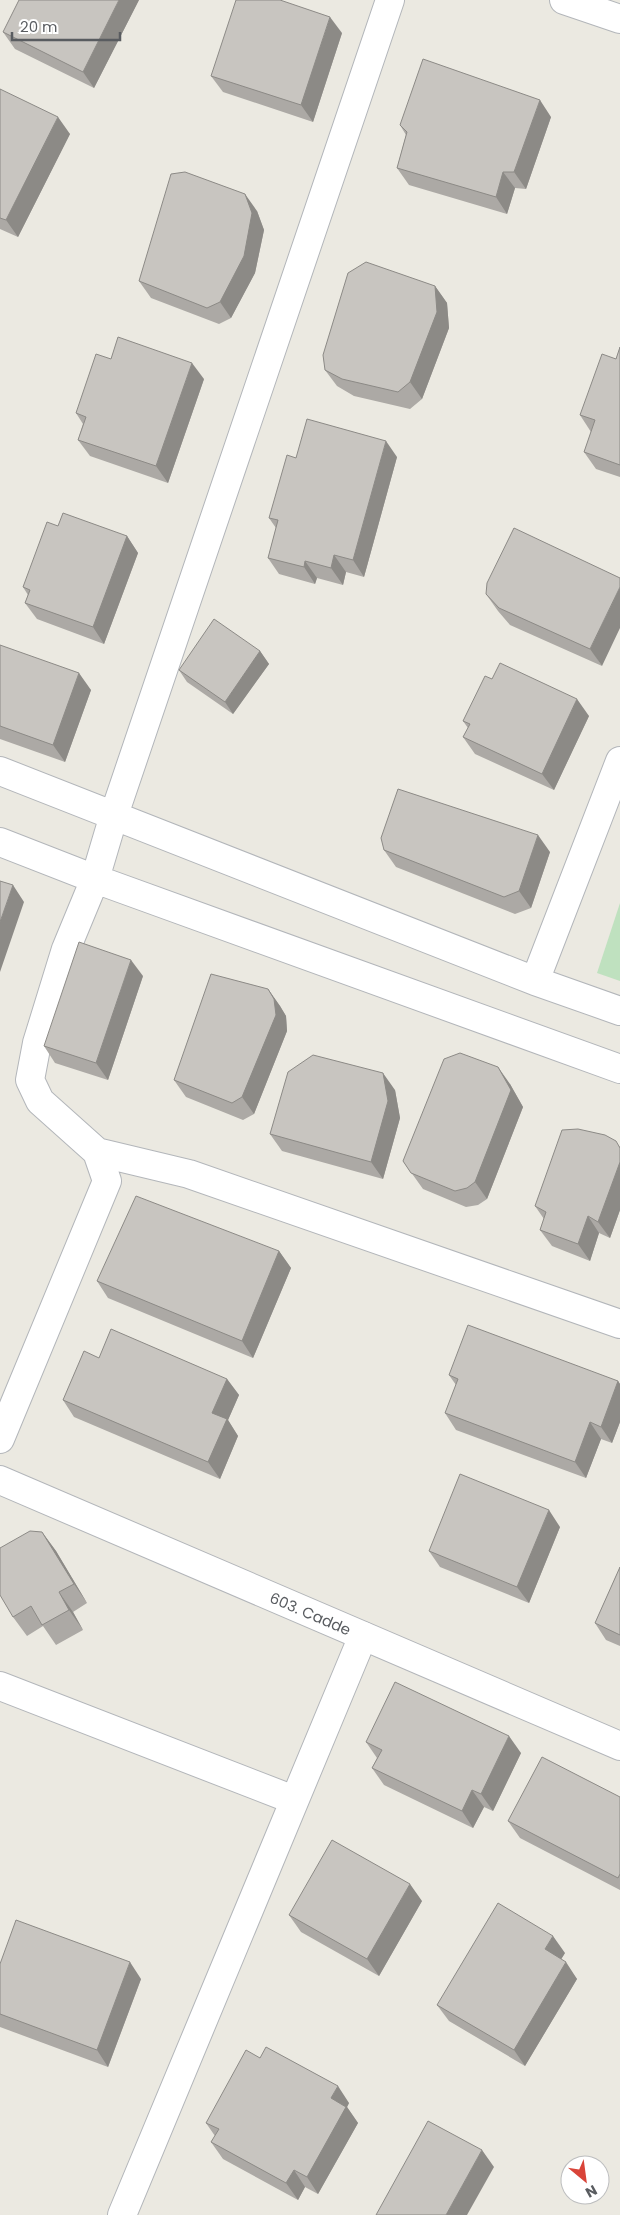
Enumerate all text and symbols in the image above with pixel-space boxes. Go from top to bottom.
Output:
scale bar [12,10,120,42]
text: 20 m [20,16,58,37]
street label: 603. Cadde [267,1587,354,1640]
north arrow [560,2155,610,2205]
text: N [582,2180,601,2203]

